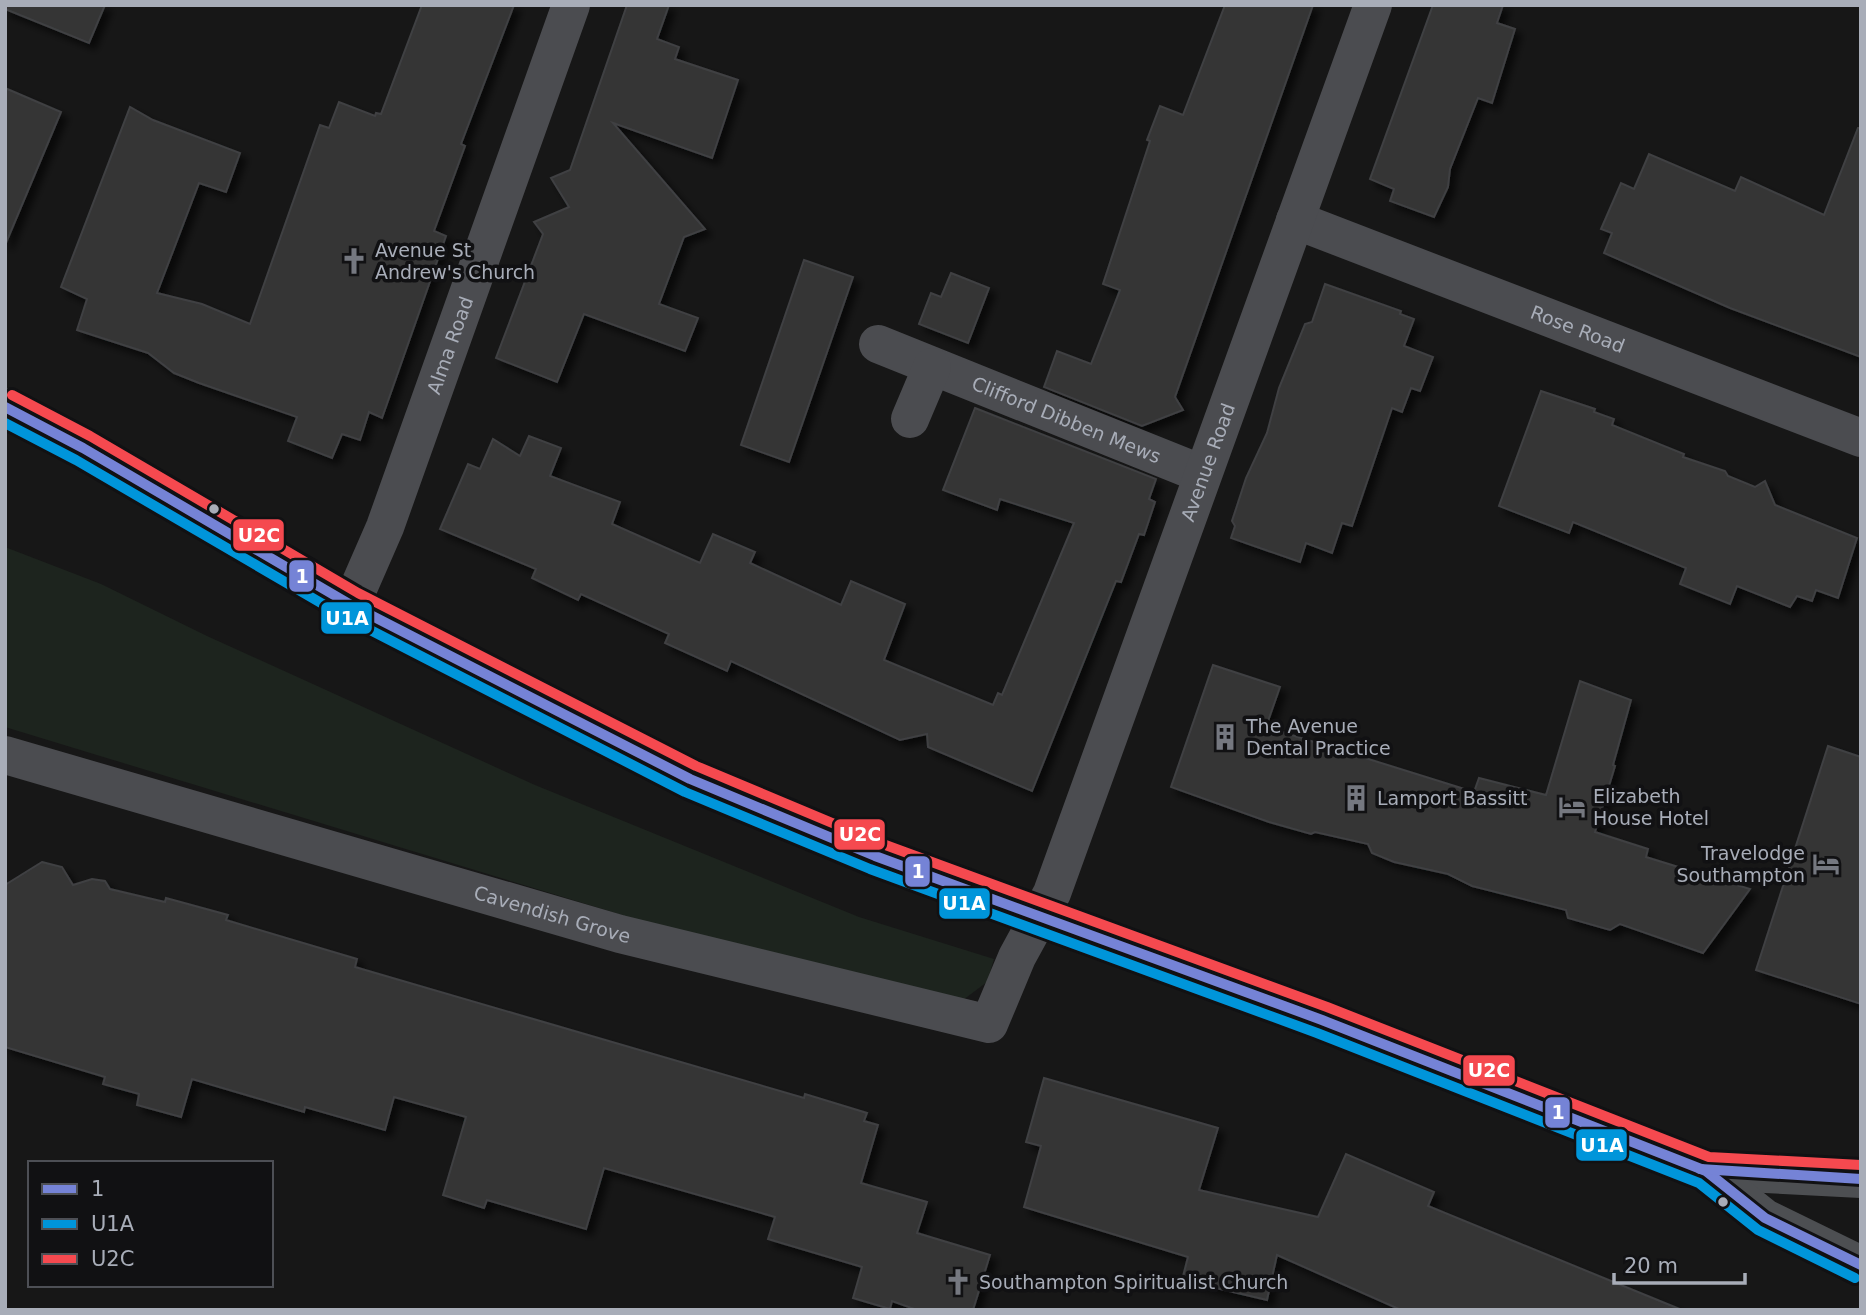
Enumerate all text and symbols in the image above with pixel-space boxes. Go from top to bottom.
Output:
place label: Avenue St Andrew's Church [375,239,535,283]
church icon: Avenue St Andrew's Church [339,246,369,276]
street label: Alma Road [422,293,477,397]
street label: Rose Road [1527,301,1628,357]
street label: Clifford Dibben Mews [969,372,1164,467]
street label: Avenue Road [1176,400,1239,524]
unlabelled marker [207,502,221,516]
line badge: U2C [232,518,285,552]
text: U2C [238,524,280,546]
line badge: 1 [288,559,315,593]
text: 1 [295,565,309,587]
line badge: U1A [320,601,373,635]
text: U1A [325,607,369,629]
place label: The Avenue Dental Practice [1245,715,1391,759]
building icon: The Avenue Dental Practice [1210,722,1240,752]
building icon: Lamport Bassitt [1341,783,1371,813]
place label: Elizabeth House Hotel [1593,785,1709,829]
place label: Lamport Bassitt [1377,787,1527,809]
hotel icon: Elizabeth House Hotel [1557,792,1587,822]
line badge: U2C [833,818,886,851]
text: U2C [839,823,881,845]
place label: Travelodge Southampton [1676,842,1805,886]
hotel icon: Travelodge Southampton [1811,849,1841,879]
line badge: 1 [904,855,931,888]
text: 1 [911,860,925,882]
street label: Cavendish Grove [471,881,633,947]
line badge: U1A [938,887,991,920]
text: U1A [942,892,986,914]
line badge: U2C [1462,1054,1516,1087]
text: U2C [1468,1059,1510,1081]
line badge: 1 [1544,1096,1571,1129]
text: 1 [1551,1101,1565,1123]
line badge: U1A [1575,1128,1628,1162]
text: U1A [1580,1134,1624,1156]
legend [28,1161,273,1287]
text: 1 [91,1177,104,1201]
unlabelled marker [1716,1195,1730,1209]
text: U1A [91,1212,135,1236]
scale bar [1614,1242,1745,1286]
text: U2C [91,1247,134,1271]
text: 20 m [1624,1254,1678,1278]
church icon: Southampton Spiritualist Church [943,1267,973,1297]
place label: Southampton Spiritualist Church [979,1271,1288,1293]

